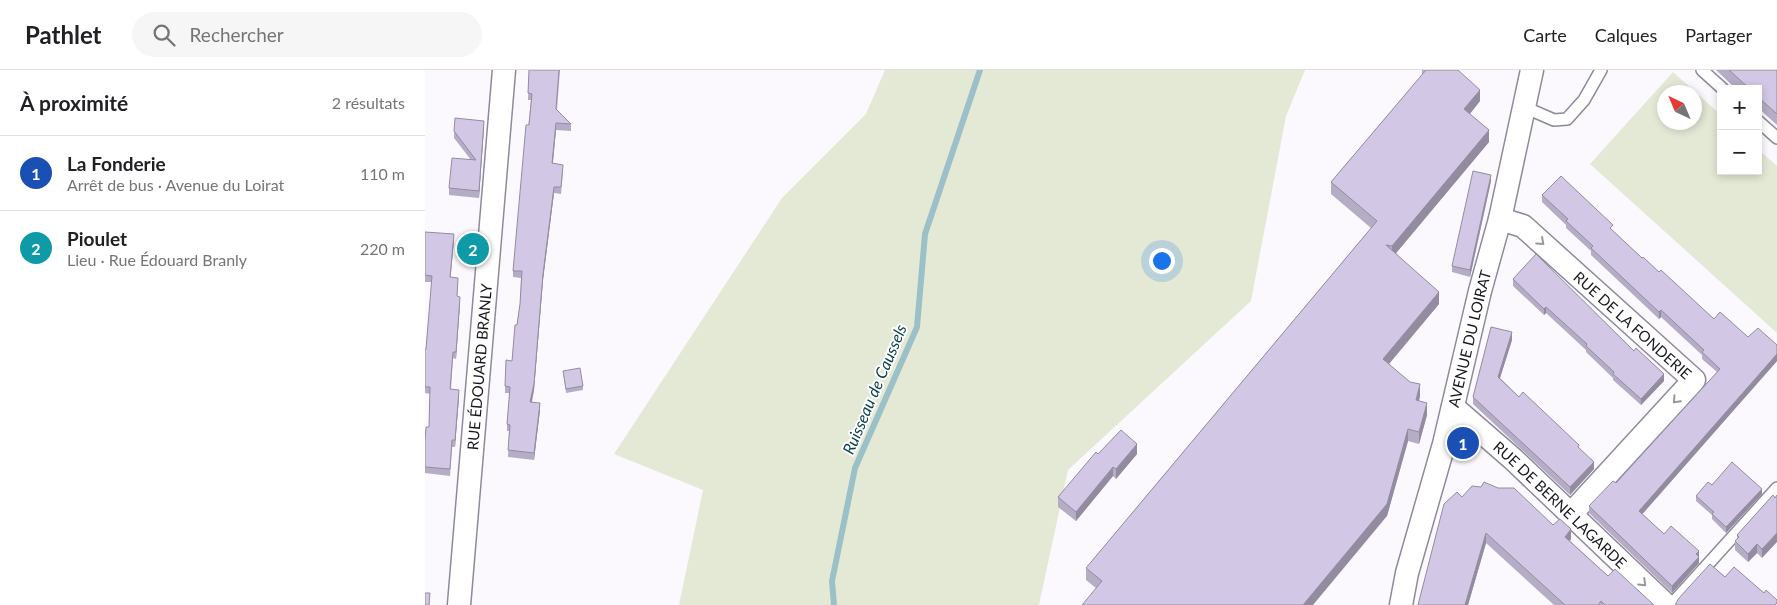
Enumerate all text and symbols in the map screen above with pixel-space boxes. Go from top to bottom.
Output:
search box [132,12,482,57]
text: Pathlet [25,20,102,49]
icon: search [150,21,178,49]
text: Rechercher [190,23,284,46]
text: Carte [1523,24,1567,46]
text: Calques [1595,24,1657,46]
text: Partager [1685,24,1752,46]
north arrow [1657,85,1702,130]
map controls [1717,85,1762,175]
button: + [1717,85,1762,130]
text: À proximité [20,90,128,115]
text: 2 résultats [332,93,405,112]
button: − [1717,130,1762,175]
text: La Fonderie [67,152,166,175]
text: 1 [31,164,41,183]
text: 110 m [360,164,405,183]
text: Arrêt de bus · Avenue du Loirat [67,175,284,194]
text: Pioulet [67,227,127,250]
pin: 2 [457,230,489,268]
one-way arrow [1536,236,1545,245]
text: 2 [31,239,41,258]
text: 220 m [360,239,405,258]
your location [1149,248,1175,274]
text: Lieu · Rue Édouard Branly [67,250,247,269]
street label: RUE DE LA FONDERIE [1570,267,1696,383]
street label: AVENUE DU LOIRAT [1444,268,1494,409]
street label: RUE ÉDOUARD BRANLY [463,282,495,451]
water label: Ruisseau de Caussels [838,321,910,457]
one-way arrow [1673,394,1682,403]
pin: 1 [1447,424,1479,462]
street label: RUE DE BERNE LAGARDE [1490,437,1631,572]
one-way arrow [1637,577,1646,586]

